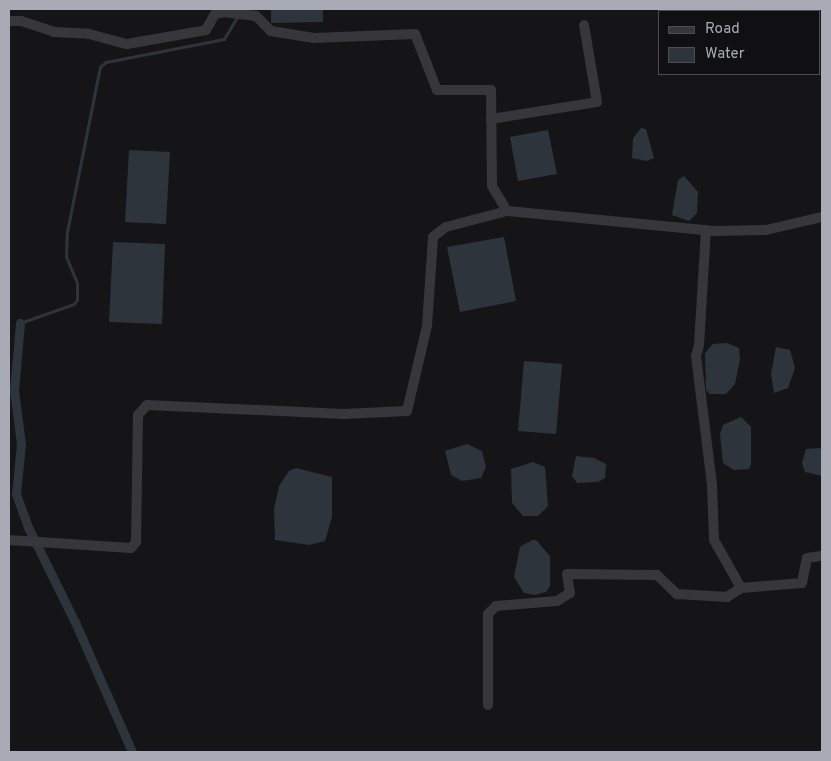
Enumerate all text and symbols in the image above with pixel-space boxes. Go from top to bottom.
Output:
legend [658,10,821,75]
text: Road [705,20,740,39]
text: Water [705,45,744,64]

